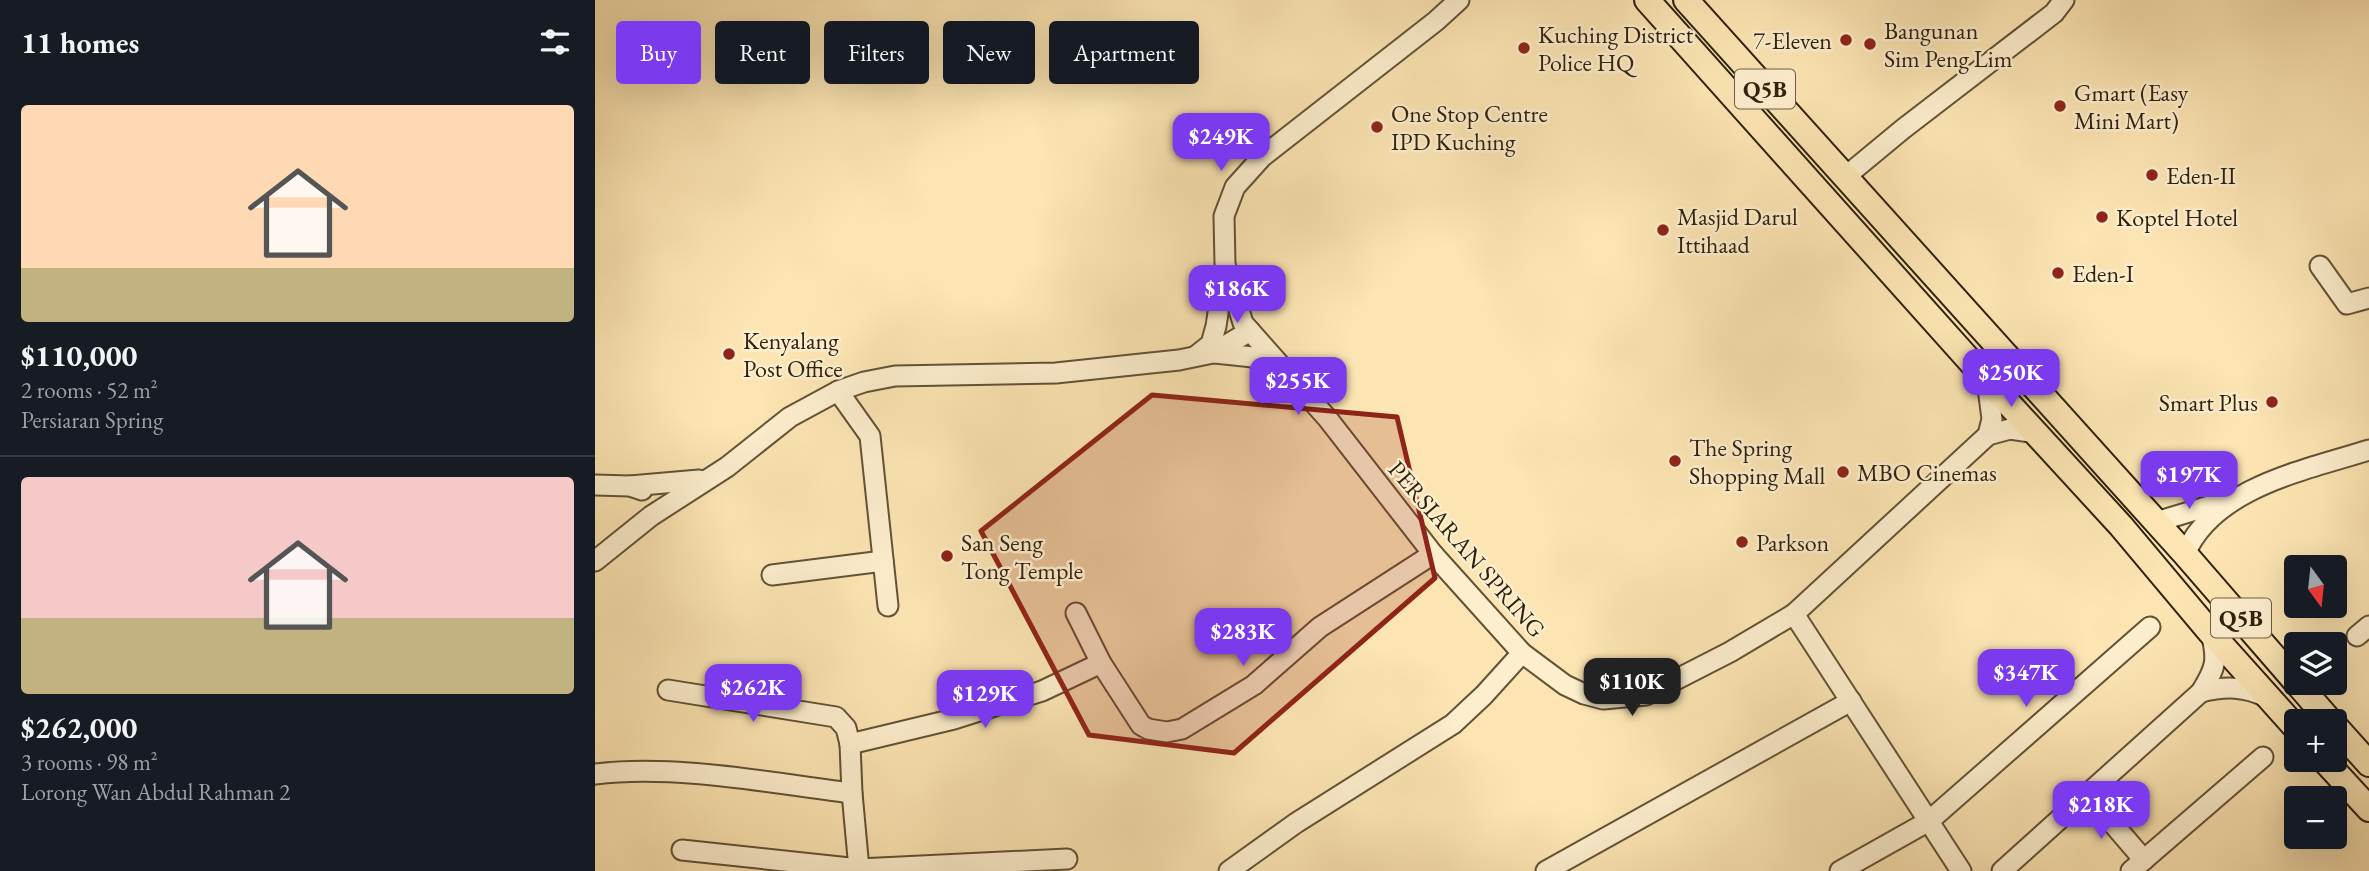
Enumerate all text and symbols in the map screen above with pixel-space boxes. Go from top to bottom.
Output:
place label: Bangunan Sim Peng Lim [1884,15,2013,74]
place label: Kuching District Police HQ [1538,19,1694,78]
chip: Buy [616,21,701,84]
chip: Rent [715,21,810,84]
chip: Filters [824,21,929,84]
chip: New [943,21,1035,84]
chip: Apartment [1049,21,1199,84]
text: 11 homes [21,23,139,62]
icon: filters [536,23,574,61]
place label: 7-Eleven [1753,25,1832,56]
marker: 7-Eleven [1838,32,1854,48]
marker: Bangunan Sim Peng Lim [1862,36,1878,52]
marker: Kuching District Police HQ [1516,40,1532,56]
road number: Q5B [1735,69,1795,108]
place label: Gmart (Easy Mini Mart) [2074,77,2189,136]
place label: One Stop Centre IPD Kuching [1391,98,1548,157]
marker: Gmart (Easy Mini Mart) [2052,98,2068,114]
pin: $249K [1172,114,1270,173]
marker: One Stop Centre IPD Kuching [1369,119,1385,135]
text: $249K [1189,121,1253,151]
icon: home [235,150,361,276]
place label: Eden-II [2166,160,2236,191]
marker: Eden-II [2144,167,2160,183]
place label: Masjid Darul Ittihaad [1677,201,1798,260]
place label: Koptel Hotel [2116,202,2238,233]
marker: Koptel Hotel [2094,209,2110,225]
marker: Masjid Darul Ittihaad [1655,222,1671,238]
place label: Eden-I [2072,258,2134,289]
marker: Eden-I [2050,265,2066,281]
pin: $186K [1188,266,1286,325]
text: $186K [1205,273,1269,303]
place label: Kenyalang Post Office [743,325,843,384]
text: $110,000 [21,336,137,375]
marker: Kenyalang Post Office [721,346,737,362]
pin: $250K [1962,350,2060,409]
text: $250K [1979,357,2043,387]
pin: $255K [1249,358,1347,417]
text: $255K [1266,365,1330,395]
text: 2 rooms · 52 m² [21,375,158,405]
place label: Smart Plus [2159,387,2258,418]
marker: Smart Plus [2264,394,2280,410]
text: Persiaran Spring [21,405,163,435]
place label: The Spring Shopping Mall [1689,432,1826,491]
pin: $197K [2140,452,2238,511]
marker: The Spring Shopping Mall [1667,453,1683,469]
street label: PERSIARAN SPRING [1382,454,1552,644]
place label: MBO Cinemas [1857,457,1997,488]
text: $197K [2157,459,2221,489]
marker: MBO Cinemas [1835,464,1851,480]
icon: home [235,522,361,648]
place label: San Seng Tong Temple [961,527,1083,586]
place label: Parkson [1756,527,1830,558]
marker: Parkson [1734,534,1750,550]
marker: San Seng Tong Temple [939,548,955,564]
north arrow [2284,555,2347,618]
map controls [2284,555,2347,849]
road number: Q5B [2211,598,2271,638]
pin: $283K [1194,608,1292,668]
text: $283K [1211,616,1275,646]
button: layers [2284,632,2347,695]
pin: $347K [1977,650,2075,709]
text: $347K [1994,657,2058,687]
pin: $110K [1583,658,1681,718]
pin: $262K [704,664,802,724]
text: $110K [1600,666,1664,696]
pin: $129K [936,670,1034,730]
text: $262K [721,672,785,702]
text: $129K [953,678,1017,708]
text: $262,000 [21,708,137,747]
button: + [2284,709,2347,772]
text: 3 rooms · 98 m² [21,747,158,777]
text: Lorong Wan Abdul Rahman 2 [21,777,290,807]
pin: $218K [2052,782,2150,841]
button: − [2284,786,2347,849]
text: $218K [2069,789,2133,819]

